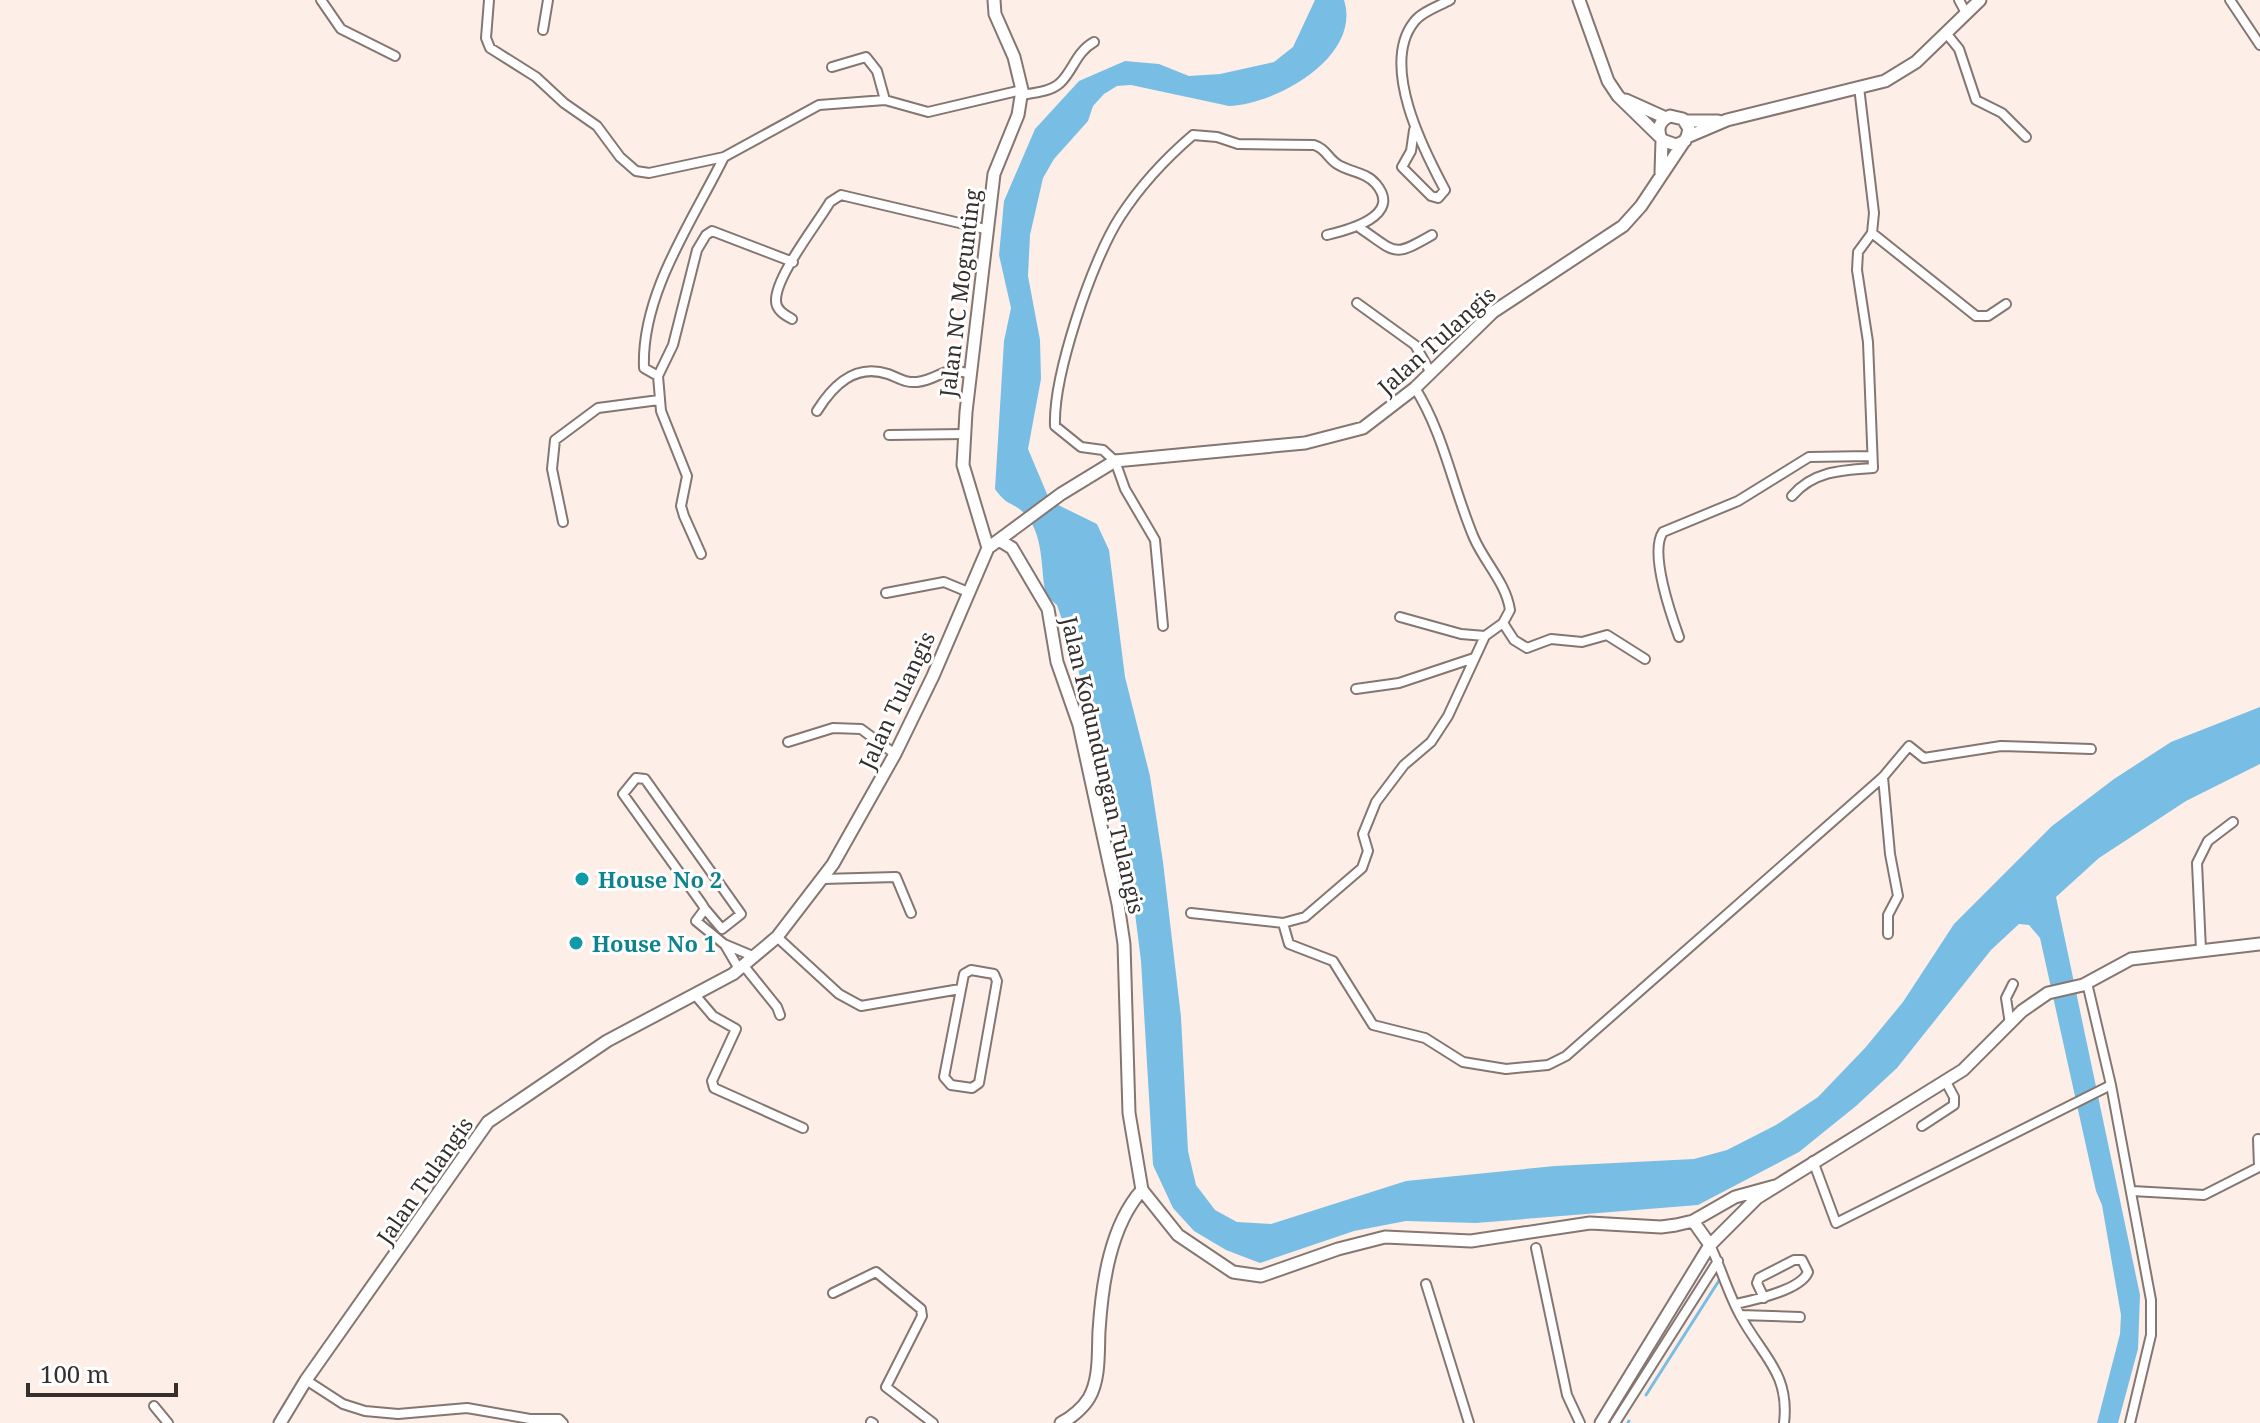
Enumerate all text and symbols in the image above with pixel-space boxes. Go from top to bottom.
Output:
street label: Jalan NC Mogunting [931,187,987,400]
street label: Jalan Tulangis [1370,279,1501,402]
street label: Jalan Kodundungan Tulangis [1055,612,1153,917]
street label: Jalan Tulangis [850,626,941,775]
place label: House No 2 [598,864,722,894]
marker: House No 2 [573,870,591,888]
place label: House No 1 [592,928,716,958]
marker: House No 1 [567,934,585,952]
street label: Jalan Tulangis [368,1110,479,1250]
scale bar [28,1347,176,1397]
text: 100 m [40,1357,109,1390]

